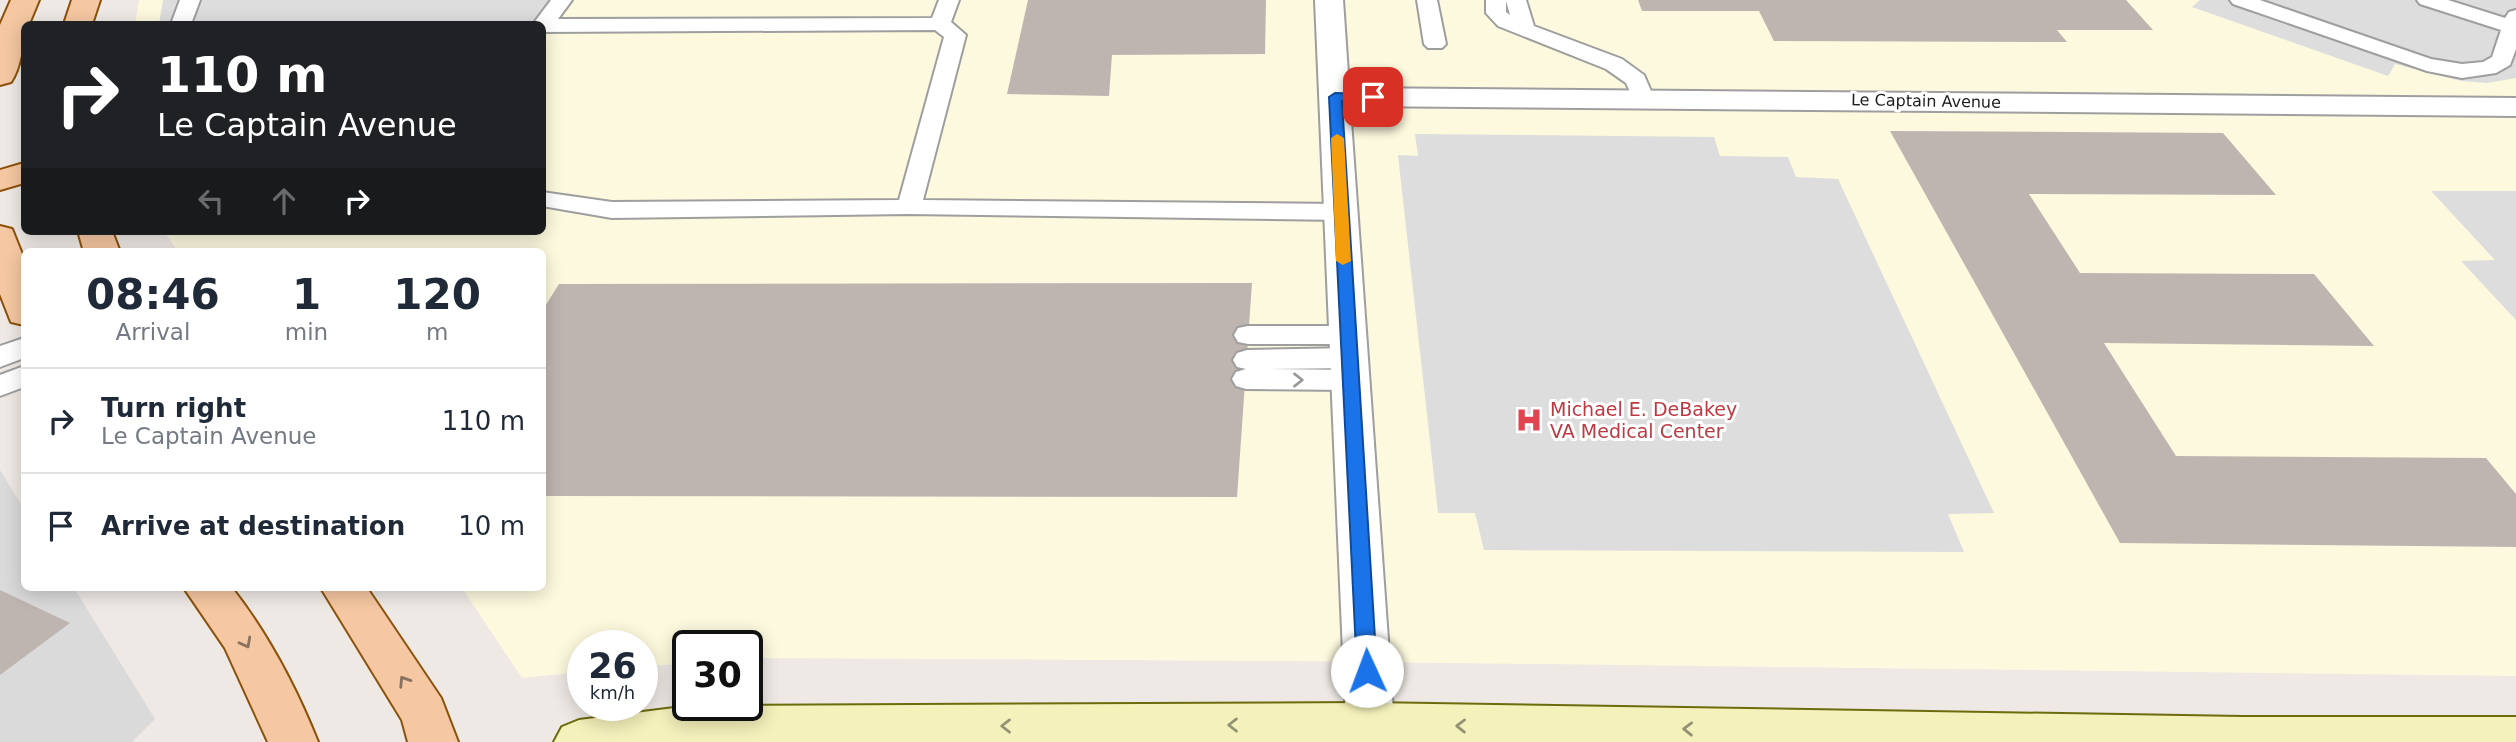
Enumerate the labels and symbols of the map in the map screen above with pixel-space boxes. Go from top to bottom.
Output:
pin [1343,67,1403,127]
street label: Le Captain Avenue [1851,90,2001,112]
one-way arrow [1293,372,1304,387]
place label: Michael E. DeBakey VA Medical Center [1550,398,1737,442]
hospital icon: Michael E. DeBakey VA Medical Center [1514,405,1544,435]
speed limit sign: 30 [672,630,763,721]
position arrow [1330,634,1404,708]
one-way arrow [238,636,251,649]
one-way arrow [399,676,412,689]
one-way arrow [1228,717,1238,733]
one-way arrow [1000,718,1011,734]
one-way arrow [1455,718,1466,734]
one-way arrow [1683,722,1694,737]

